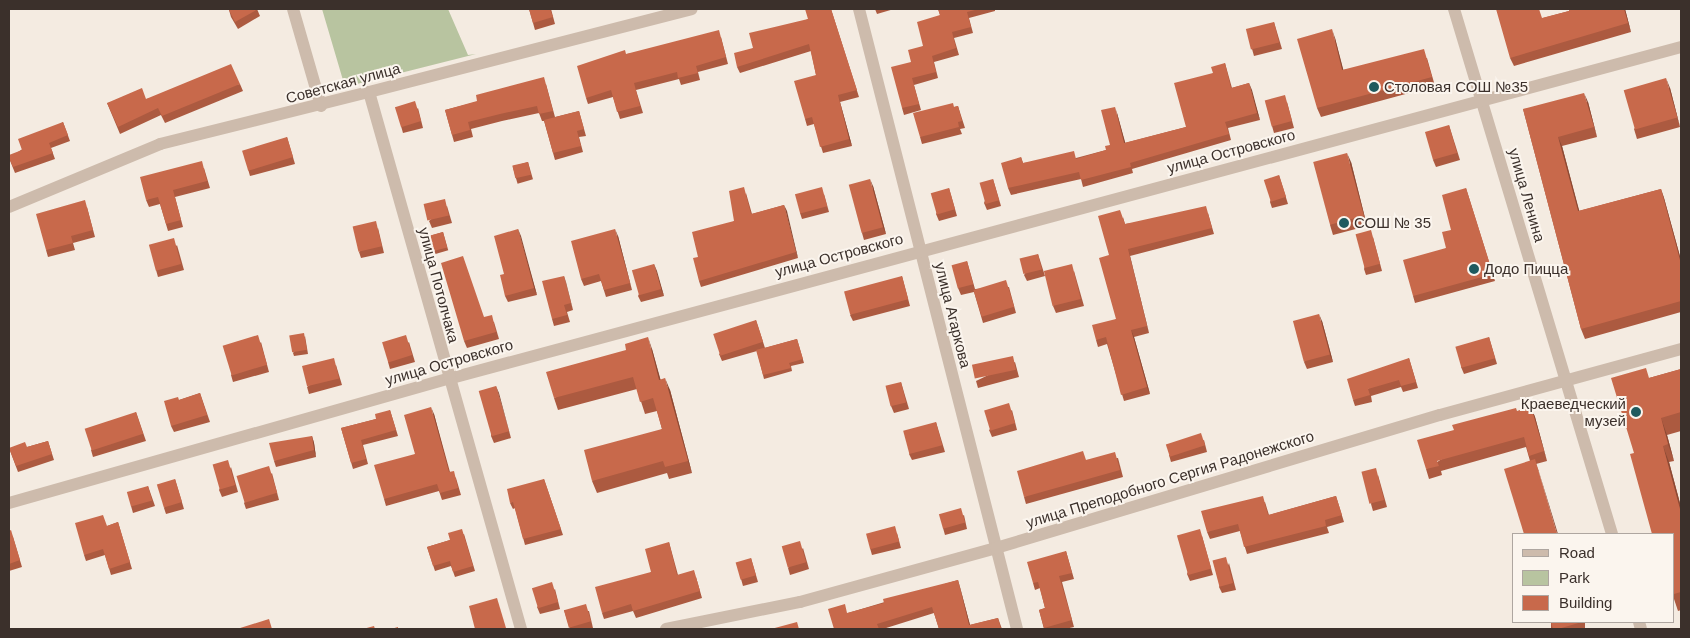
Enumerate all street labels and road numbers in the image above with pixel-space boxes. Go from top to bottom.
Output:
street label: Советская улица [284,59,402,107]
street label: улица Островского [1165,125,1297,177]
street label: улица Ленина [1505,146,1549,244]
street label: улица Потолчака [415,225,463,345]
street label: улица Островского [773,229,905,281]
street label: улица Агаркова [931,260,975,370]
street label: улица Островского [383,335,515,389]
street label: улица Преподобного Сергия Радонежского [1024,427,1316,531]

